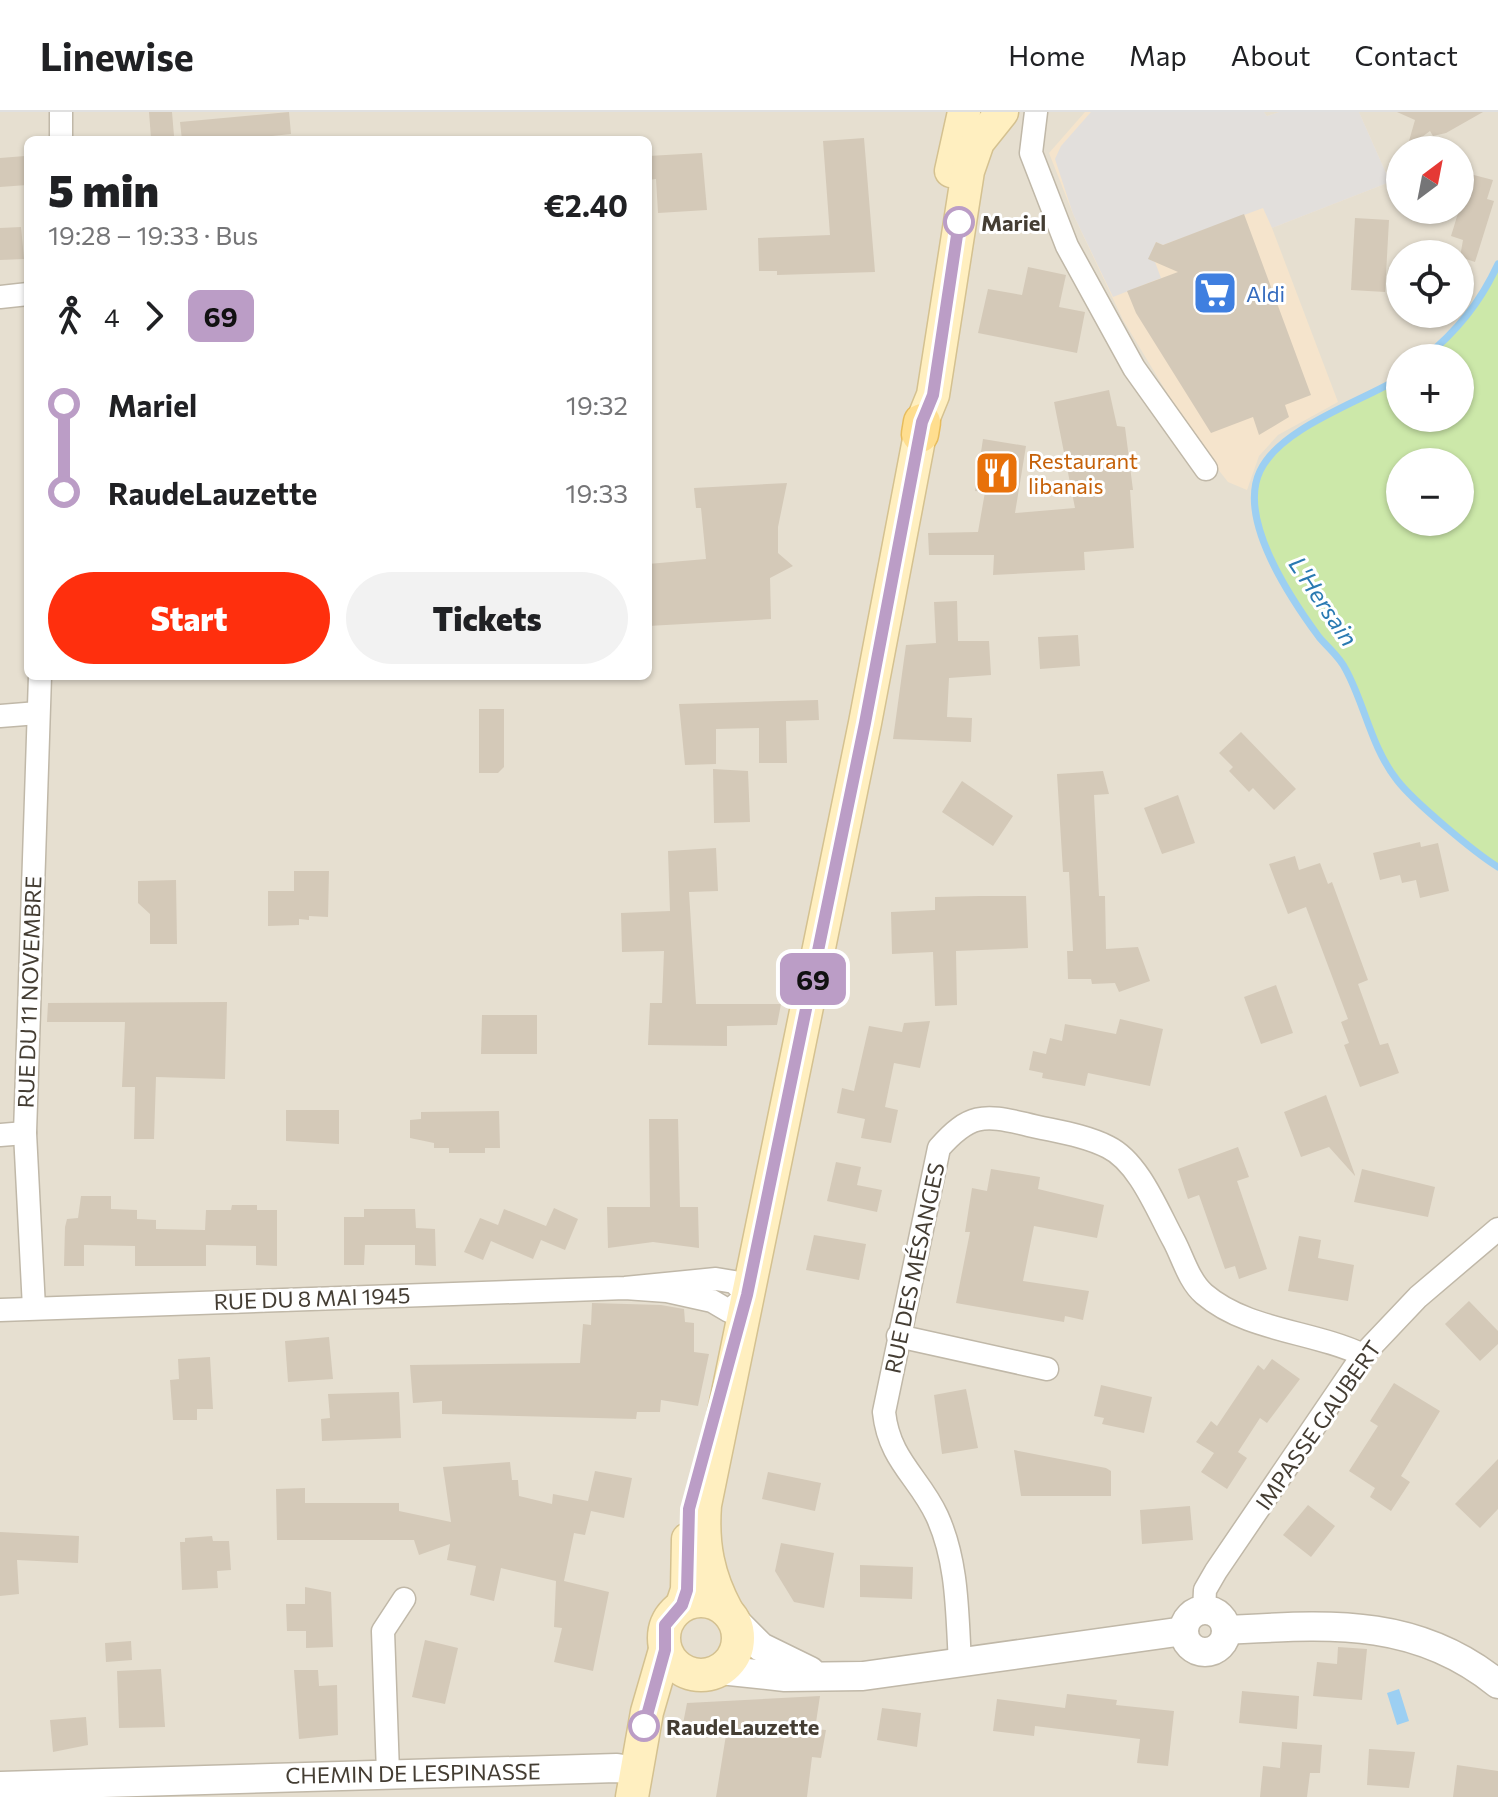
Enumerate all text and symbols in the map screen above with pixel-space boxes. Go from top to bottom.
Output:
text: Linewise [40,32,194,79]
text: Home [1008,38,1085,72]
text: Map [1129,38,1187,72]
text: About [1231,38,1311,72]
text: Contact [1355,38,1458,72]
north arrow [1386,136,1474,224]
map controls [1386,136,1474,536]
text: 5 min [48,162,159,216]
text: €2.40 [544,186,628,223]
marker: Mariel [944,207,974,237]
place label: Mariel [981,209,1046,236]
text: 19:28 – 19:33 · Bus [48,219,258,250]
button: locate [1386,240,1474,328]
supermarket icon: Aldi [1191,269,1239,317]
place label: Aldi [1246,280,1285,307]
icon: walk [48,294,92,338]
icon: forward [132,294,176,338]
text: 69 [204,299,238,333]
text: 4 [104,301,120,332]
button: + [1386,344,1474,432]
text: Mariel [108,386,197,423]
text: 19:32 [566,389,628,420]
place label: Restaurant libanais [1028,447,1138,499]
button: − [1386,448,1474,536]
restaurant icon: Restaurant libanais [973,449,1021,497]
text: RaudeLauzette [108,474,317,511]
text: 19:33 [565,477,628,508]
water label: L'Hersain [1284,551,1364,651]
button: Start [48,572,330,664]
button: Tickets [346,572,628,664]
street label: RUE DU 11 NOVEMBRE [11,875,47,1109]
line badge: 69 [777,953,849,1005]
text: 69 [796,962,830,996]
street label: RUE DES MÉSANGES [878,1160,950,1376]
street label: RUE DU 8 MAI 1945 [213,1281,411,1315]
street label: IMPASSE GAUBERT [1249,1335,1387,1515]
marker: RaudeLauzette [629,1711,659,1741]
place label: RaudeLauzette [666,1713,819,1740]
street label: CHEMIN DE LESPINASSE [285,1757,541,1789]

